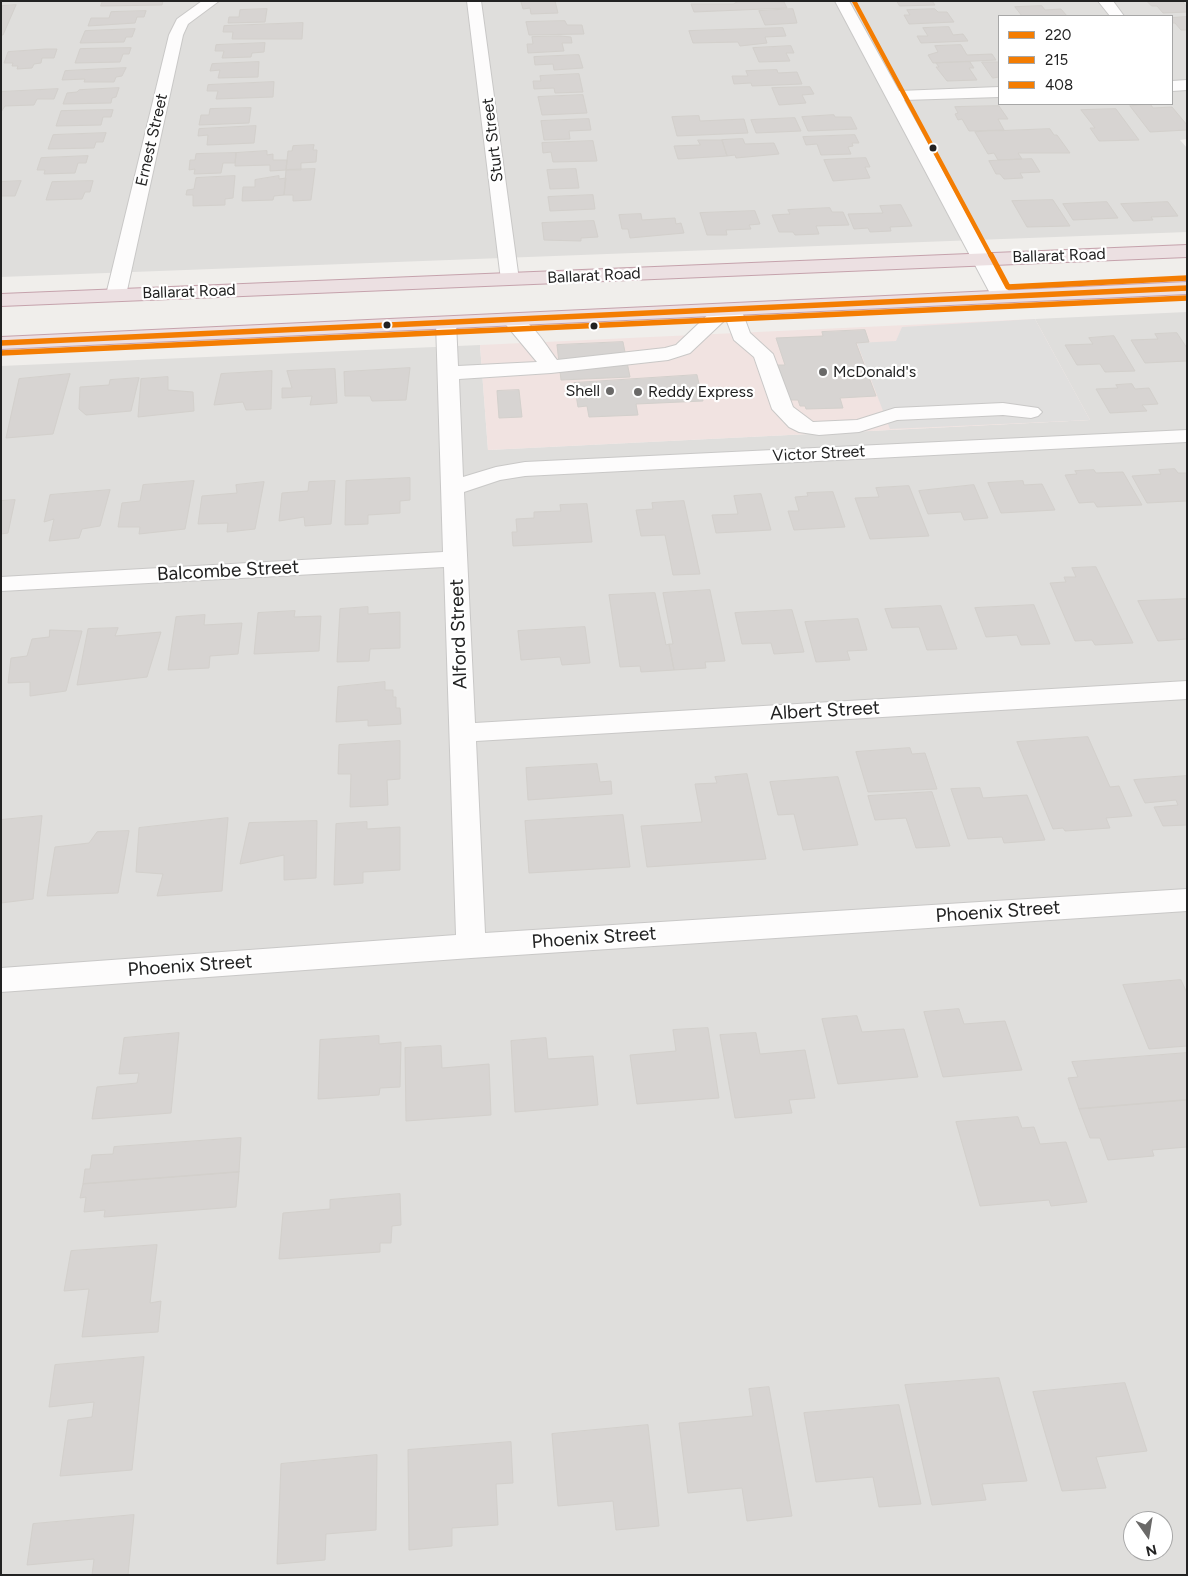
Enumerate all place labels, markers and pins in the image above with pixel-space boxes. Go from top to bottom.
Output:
unlabelled marker [928,143,938,153]
unlabelled marker [382,320,392,330]
unlabelled marker [589,321,599,331]
place label: McDonald's [833,362,916,382]
marker: McDonald's [817,366,829,378]
place label: Shell [565,381,600,401]
place label: Reddy Express [648,382,753,402]
marker: Shell [604,385,616,397]
marker: Reddy Express [632,386,644,398]

